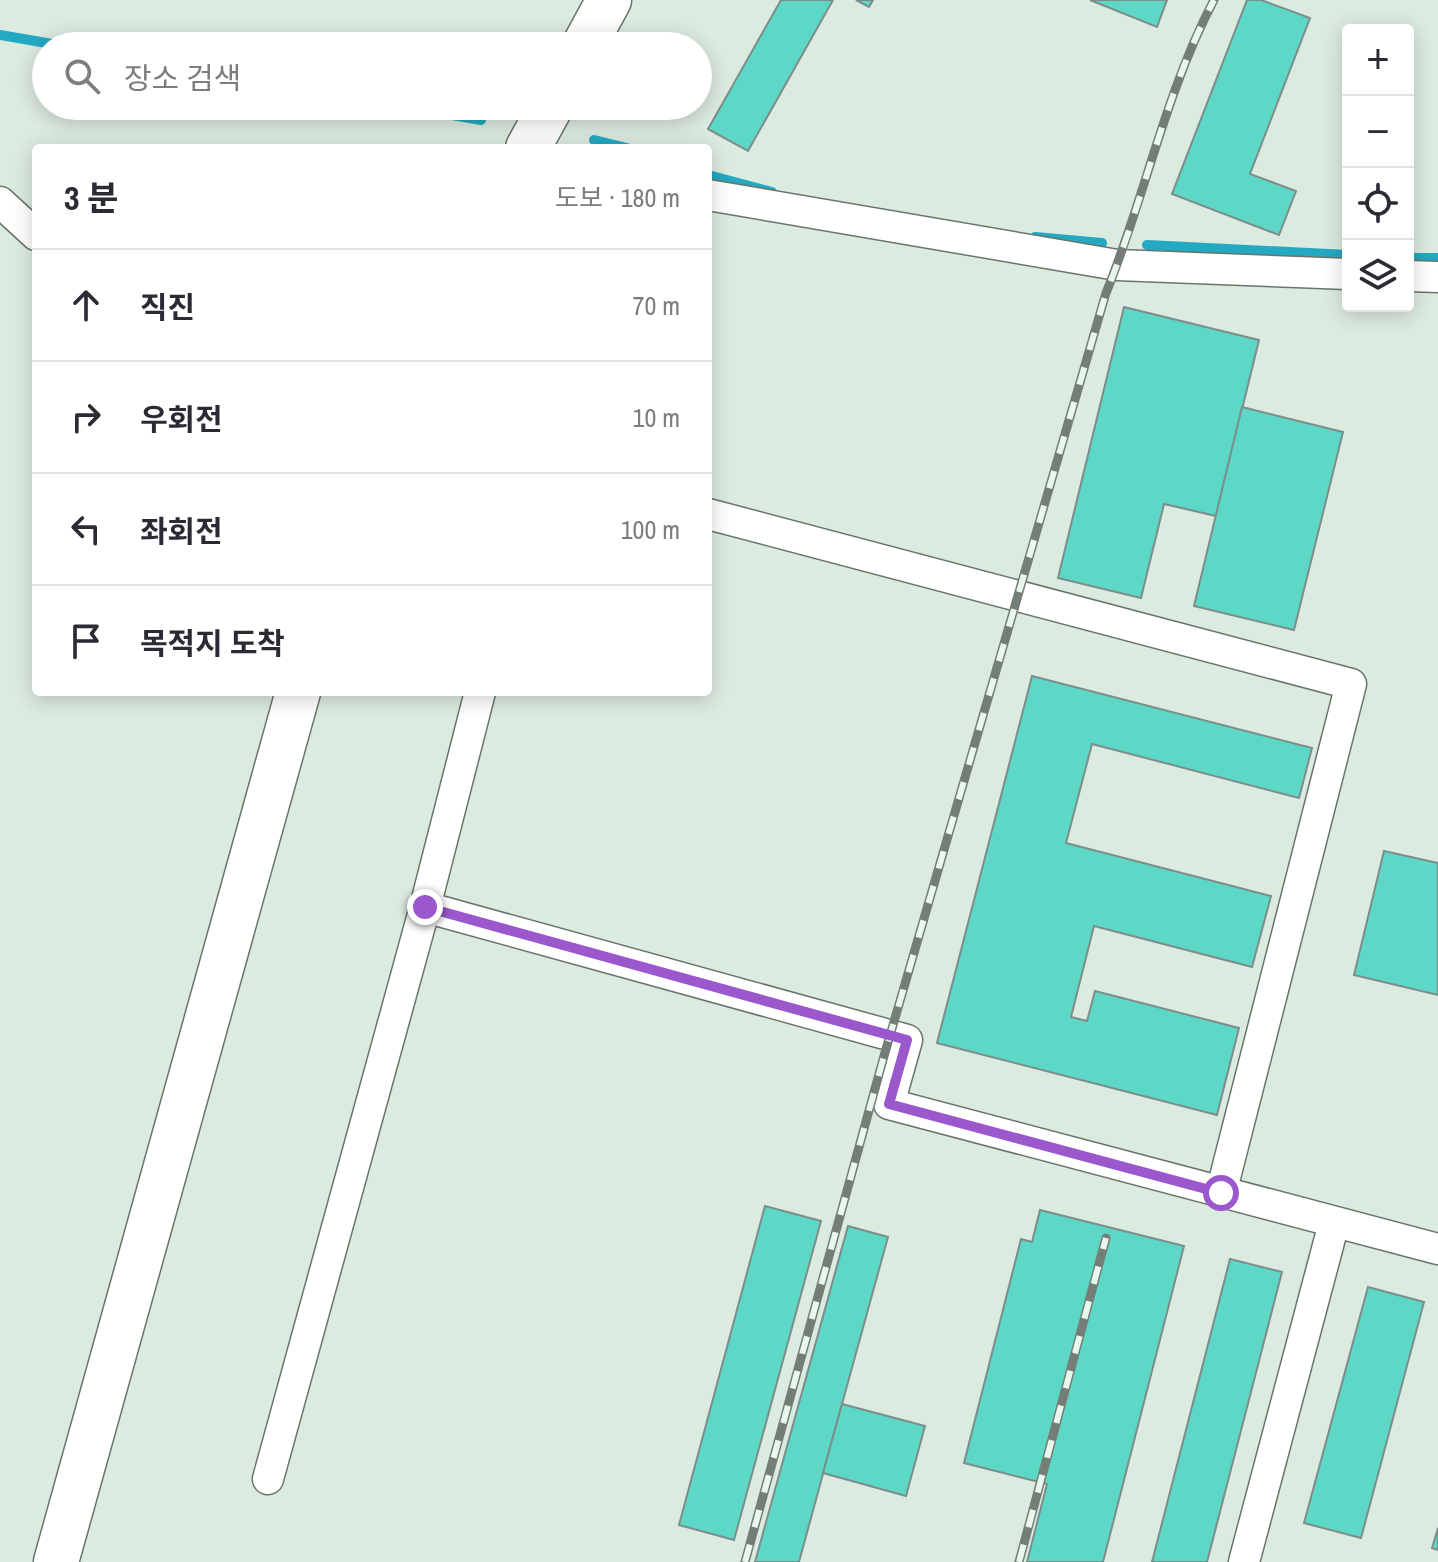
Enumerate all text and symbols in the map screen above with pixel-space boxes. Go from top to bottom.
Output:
map controls [1342,24,1414,312]
button: + [1342,24,1414,96]
search box [32,32,712,120]
icon: search [60,54,104,98]
text: 장소 검색 [124,58,241,98]
button: − [1342,96,1414,168]
button: locate [1342,168,1414,240]
text: 3 분 [64,175,119,221]
text: 도보 · 180 m [555,180,680,215]
button: layers [1342,240,1414,312]
icon: ahead [64,283,108,327]
text: 직진 [140,287,195,327]
text: 70 m [633,288,680,323]
icon: right [64,395,108,439]
text: 우회전 [140,399,223,439]
text: 10 m [633,400,680,435]
icon: left [64,507,108,551]
text: 좌회전 [140,511,223,551]
text: 100 m [621,512,680,547]
icon: arrive [64,619,108,663]
text: 목적지 도착 [140,623,285,663]
route end [407,889,443,925]
route start [1203,1175,1239,1211]

